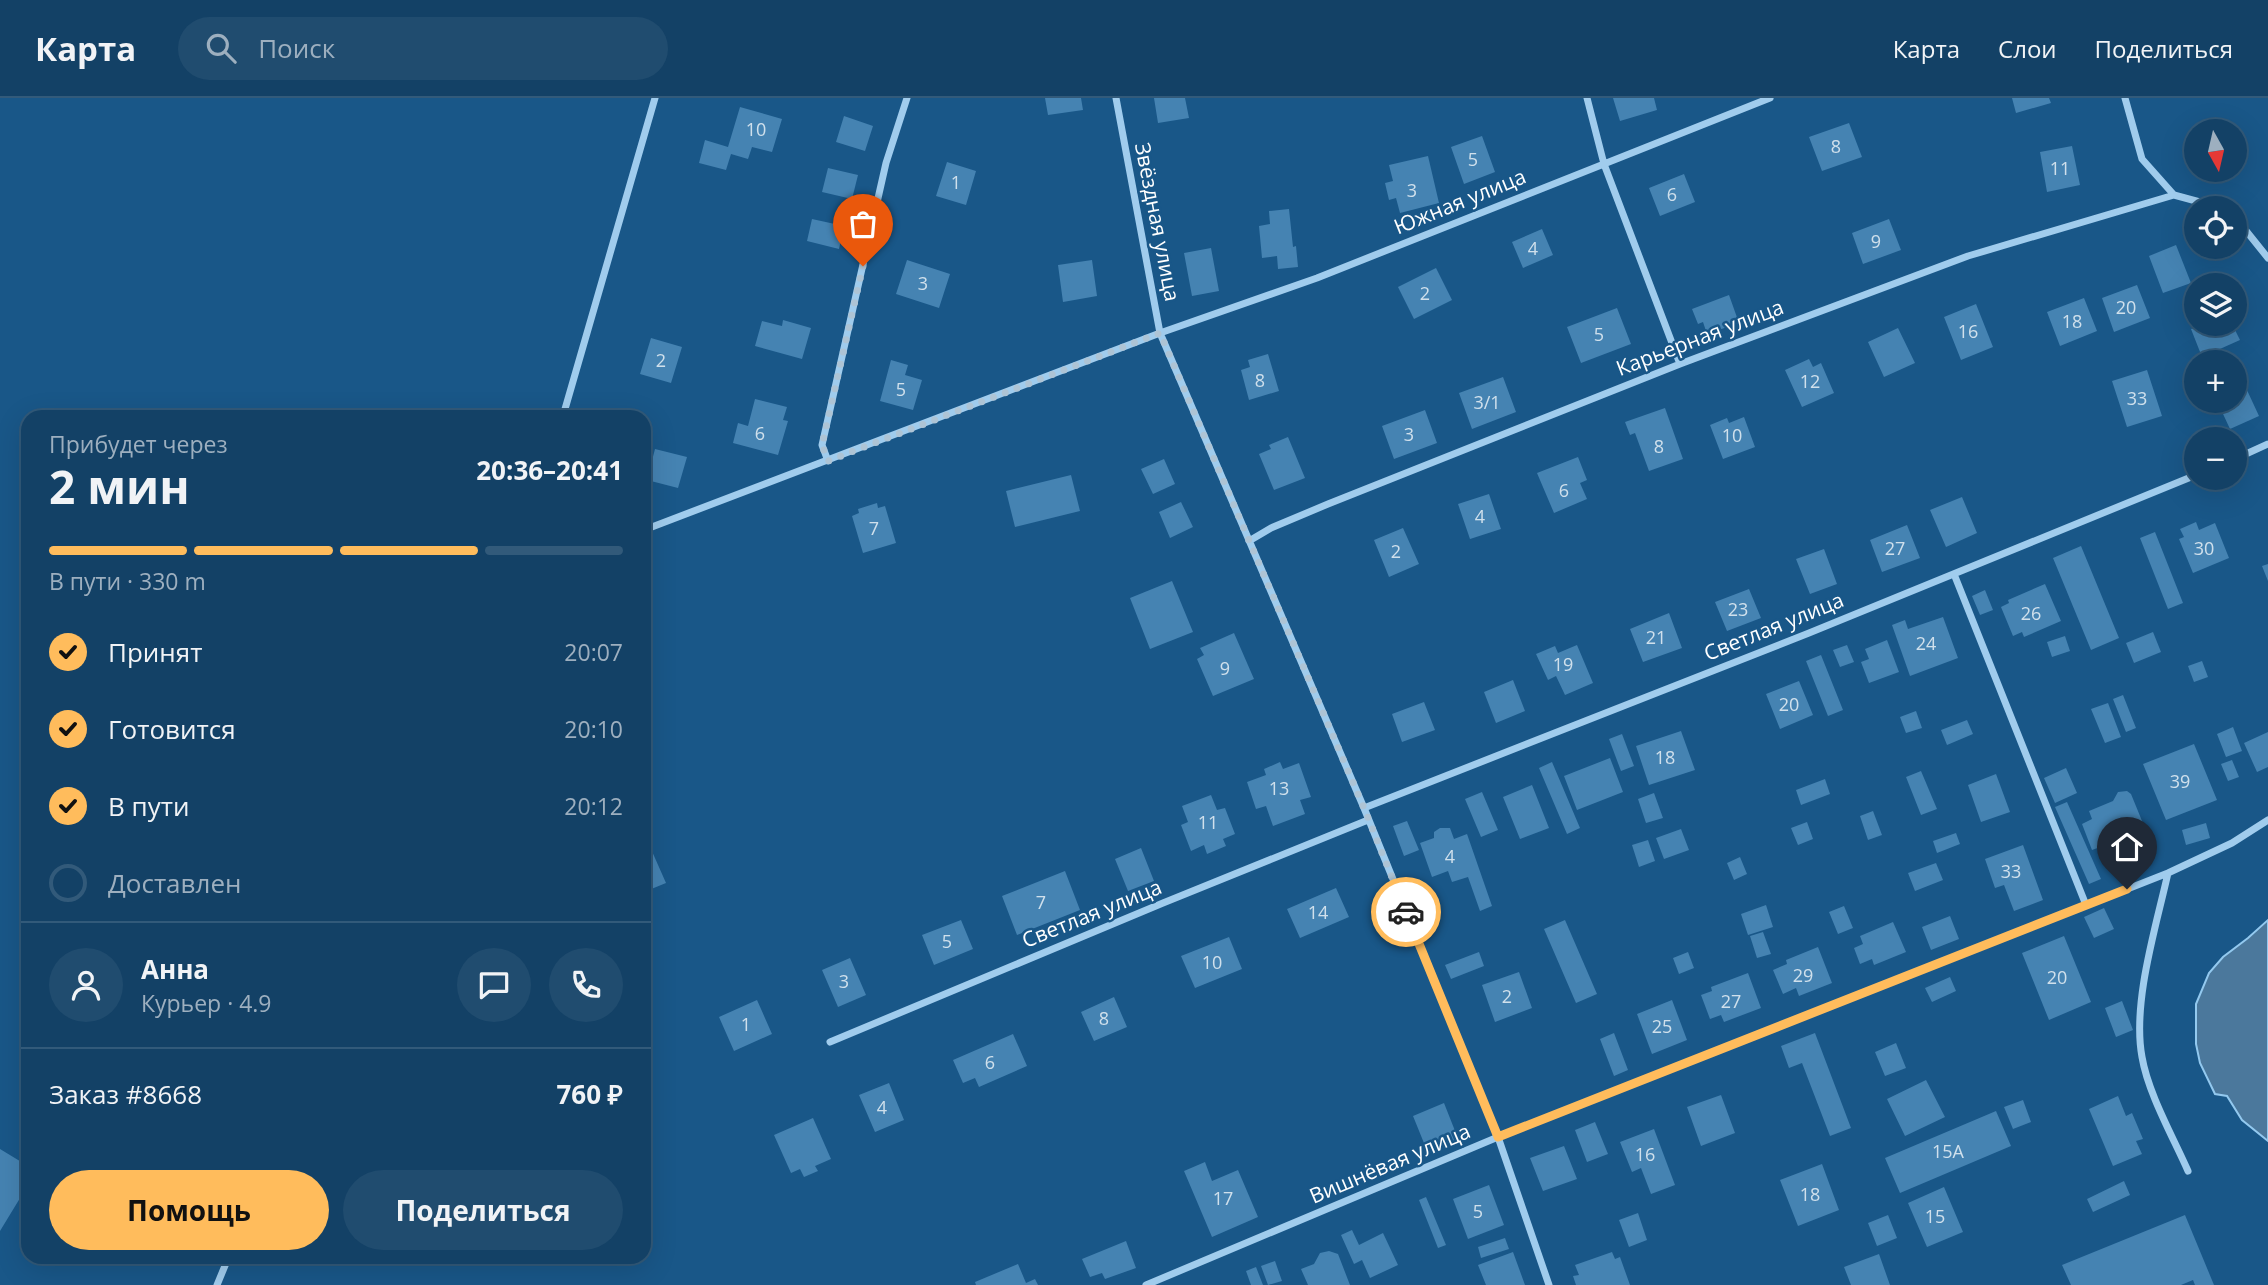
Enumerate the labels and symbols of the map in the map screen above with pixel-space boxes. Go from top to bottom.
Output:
house number: 10 [746,117,766,141]
north arrow [2184,119,2247,182]
house number: 8 [1831,134,1841,158]
street label: Звёздная улица [1129,140,1187,304]
house number: 5 [1468,147,1478,171]
house number: 11 [2050,156,2070,180]
street label: Южная улица [1389,162,1530,240]
house number: 1 [951,170,961,194]
house number: 3 [1407,178,1417,202]
house number: 6 [1667,182,1677,206]
pin [833,194,893,266]
house number: 9 [1871,229,1881,253]
house number: 4 [1528,236,1538,260]
house number: 3 [918,271,928,295]
house number: 2 [1420,281,1430,305]
street label: Карьерная улица [1612,292,1787,382]
house number: 20 [2116,295,2136,319]
house number: 18 [2062,309,2082,333]
house number: 16 [1958,319,1978,343]
house number: 5 [1594,322,1604,346]
house number: 2 [656,348,666,372]
house number: 8 [1255,368,1265,392]
house number: 12 [1800,369,1820,393]
house number: 5 [896,377,906,401]
house number: 33 [2127,386,2147,410]
house number: 3/1 [1473,390,1501,414]
house number: 6 [755,421,765,445]
house number: 3 [1404,422,1414,446]
house number: 10 [1722,423,1742,447]
house number: 8 [1654,434,1664,458]
house number: 6 [1559,478,1569,502]
house number: 4 [1475,504,1485,528]
house number: 7 [869,516,879,540]
house number: 27 [1885,536,1905,560]
house number: 30 [2194,536,2214,560]
house number: 2 [1391,539,1401,563]
street label: Светлая улица [1700,585,1848,667]
house number: 23 [1728,597,1748,621]
house number: 26 [2021,601,2041,625]
house number: 21 [1646,625,1666,649]
house number: 24 [1916,631,1936,655]
house number: 19 [1553,652,1573,676]
house number: 9 [1220,656,1230,680]
house number: 20 [1779,692,1799,716]
house number: 18 [1655,745,1675,769]
house number: 39 [2170,769,2190,793]
house number: 13 [1269,776,1289,800]
house number: 11 [1198,810,1218,834]
pin [2097,817,2157,889]
house number: 4 [1445,844,1455,868]
house number: 33 [2001,859,2021,883]
street label: Светлая улица [1018,872,1166,954]
courier [1371,877,1441,947]
house number: 7 [1036,890,1046,914]
house number: 14 [1308,900,1328,924]
house number: 5 [942,929,952,953]
house number: 10 [1202,950,1222,974]
house number: 29 [1793,963,1813,987]
house number: 20 [2047,965,2067,989]
house number: 3 [839,969,849,993]
house number: 2 [1502,984,1512,1008]
house number: 27 [1721,989,1741,1013]
house number: 8 [1099,1006,1109,1030]
house number: 1 [741,1012,751,1036]
house number: 25 [1652,1014,1672,1038]
house number: 6 [985,1050,995,1074]
house number: 4 [877,1095,887,1119]
street label: Вишнёвая улица [1305,1117,1474,1210]
house number: 15А [1932,1139,1965,1163]
house number: 16 [1635,1142,1655,1166]
house number: 18 [1800,1182,1820,1206]
house number: 17 [1213,1186,1233,1210]
house number: 5 [1473,1199,1483,1223]
house number: 15 [1925,1204,1945,1228]

